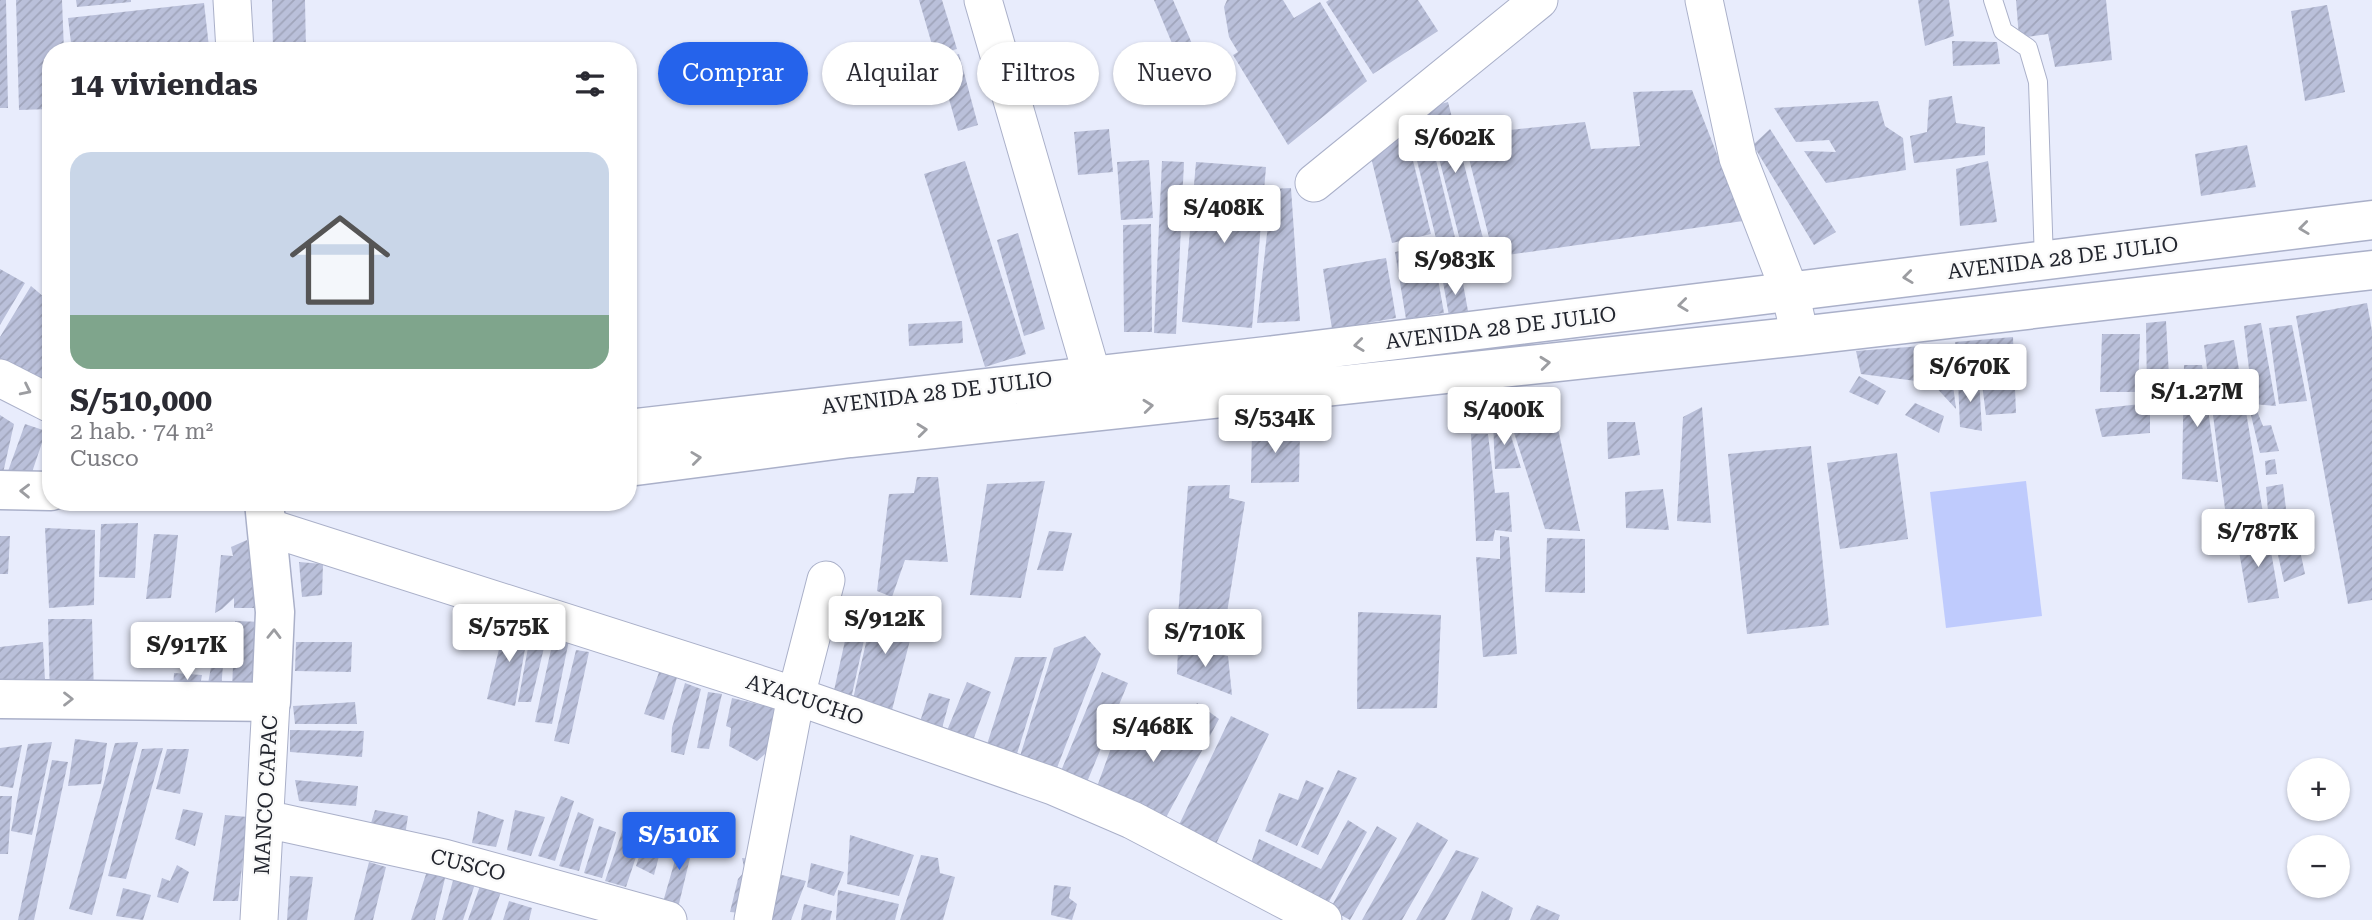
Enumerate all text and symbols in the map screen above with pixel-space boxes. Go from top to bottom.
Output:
chip: Comprar [658,42,808,105]
chip: Alquilar [822,42,963,105]
chip: Filtros [977,42,1099,105]
chip: Nuevo [1113,42,1236,105]
icon: filters [571,65,609,103]
text: 14 viviendas [70,67,258,102]
pin: S/602K [1398,116,1512,175]
text: S/602K [1415,124,1495,151]
pin: S/408K [1167,186,1281,245]
text: S/408K [1184,194,1264,221]
icon: home [277,197,403,323]
one-way arrow [2298,221,2310,236]
street label: AVENIDA 28 DE JULIO [1946,232,2180,284]
pin: S/983K [1398,238,1512,297]
text: S/983K [1415,246,1495,273]
one-way arrow [1902,270,1914,285]
one-way arrow [1677,298,1688,313]
street label: AVENIDA 28 DE JULIO [1384,302,1618,354]
one-way arrow [1354,338,1365,353]
pin: S/670K [1913,344,2027,404]
text: S/670K [1930,353,2010,380]
one-way arrow [1539,356,1550,371]
street label: AVENIDA 28 DE JULIO [820,367,1054,419]
pin: S/1.27M [2132,370,2262,429]
text: S/1.27M [2151,378,2243,405]
one-way arrow [19,382,31,396]
text: S/510,000 [70,383,212,418]
pin: S/400K [1447,388,1561,447]
pin: S/534K [1218,396,1332,455]
text: S/400K [1464,396,1544,423]
one-way arrow [1143,399,1154,414]
text: S/534K [1235,404,1315,431]
text: 2 hab. · 74 m² [70,418,213,445]
one-way arrow [916,423,928,438]
text: Cusco [70,445,139,472]
one-way arrow [690,451,702,466]
one-way arrow [20,483,30,499]
pin: S/787K [2201,510,2315,569]
text: S/787K [2218,518,2298,545]
pin: S/912K [828,596,942,656]
pin: S/575K [452,604,566,664]
text: S/912K [845,605,925,632]
pin: S/710K [1148,610,1262,669]
text: S/575K [469,613,549,640]
text: S/710K [1165,618,1245,645]
pin: S/917K [130,622,244,682]
one-way arrow [266,628,282,638]
text: S/917K [147,631,227,658]
street label: AYACUCHO [743,670,867,730]
one-way arrow [63,691,74,707]
pin: S/468K [1096,704,1210,764]
text: S/468K [1113,713,1193,740]
street label: MANCO CAPAC [250,714,282,876]
map controls [2287,758,2350,898]
button: + [2287,758,2350,821]
pin: S/510K [622,812,736,872]
text: S/510K [639,821,719,848]
button: − [2287,835,2350,898]
street label: CUSCO [428,844,508,886]

